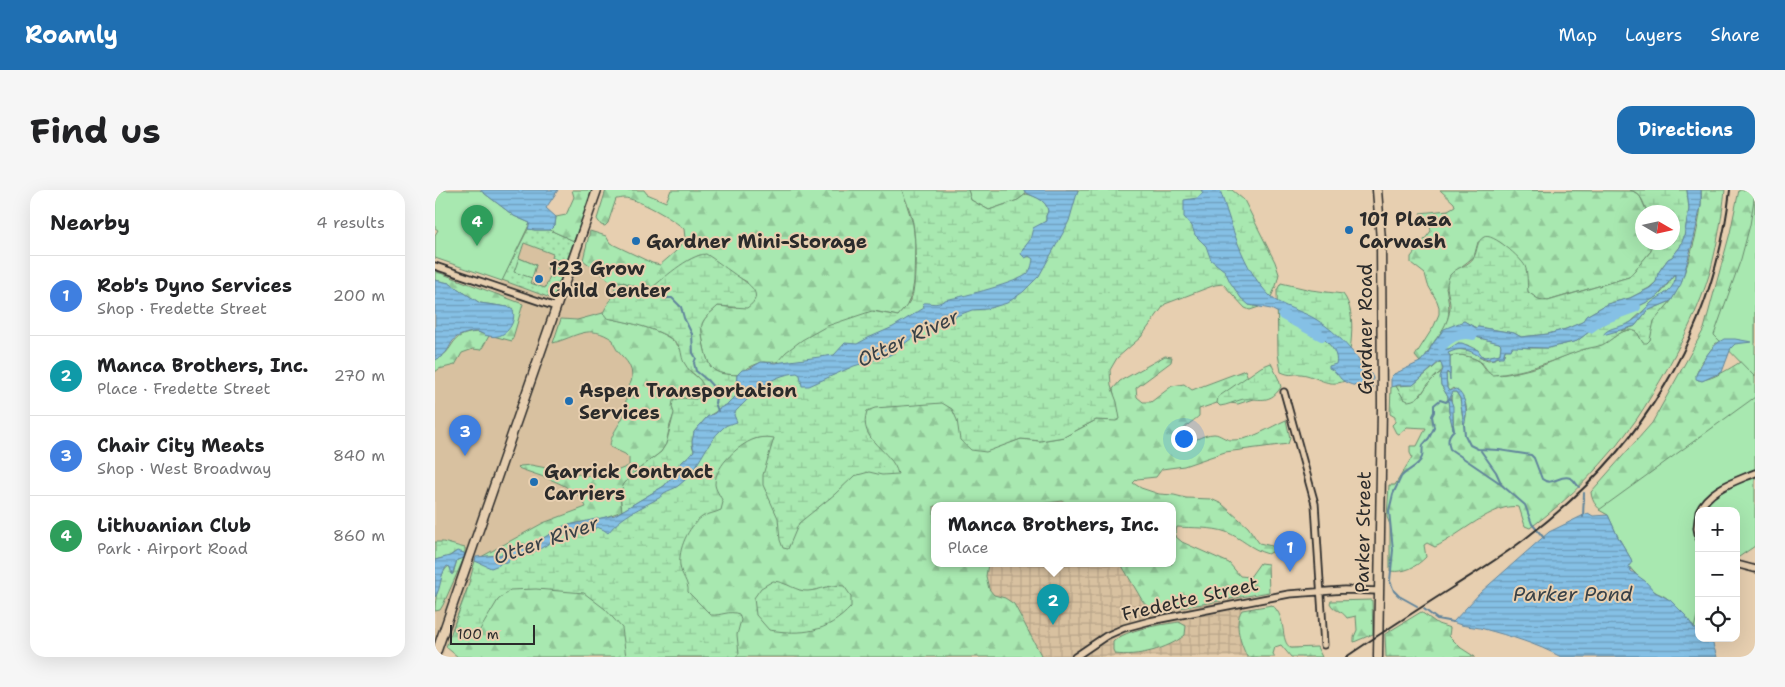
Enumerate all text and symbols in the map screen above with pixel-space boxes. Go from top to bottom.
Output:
text: Roamly [25,19,118,51]
text: Map [1559,23,1597,47]
text: Layers [1625,23,1682,47]
text: Share [1710,23,1760,47]
button: Directions [1617,106,1755,154]
text: Find us [30,107,161,154]
pin: 4 [461,205,493,246]
north arrow [1635,205,1680,250]
place label: 101 Plaza Carwash [1359,207,1451,254]
text: Nearby [50,209,130,237]
text: 4 results [316,212,385,233]
marker: 101 Plaza Carwash [1343,224,1355,236]
place label: Gardner Mini-Storage [646,229,867,254]
marker: Gardner Mini-Storage [630,235,642,247]
place label: 123 Grow Child Center [549,256,670,303]
street label: Gardner Road [1353,263,1378,395]
text: Rob's Dyno Services [97,273,292,298]
marker: 123 Grow Child Center [533,273,545,285]
text: 1 [62,285,70,306]
text: 200 m [333,285,385,306]
text: Shop · Fredette Street [97,298,267,319]
water label: Otter River [853,303,964,373]
text: Manca Brothers, Inc. [97,353,308,378]
text: 2 [60,365,72,386]
text: 270 m [334,365,385,386]
text: Place · Fredette Street [97,378,271,399]
place label: Aspen Transportation Services [579,378,797,425]
marker: Aspen Transportation Services [563,395,575,407]
pin: 3 [449,415,481,456]
your location [1171,426,1197,452]
text: Chair City Meats [97,433,264,458]
text: 3 [60,445,72,466]
text: 840 m [333,445,385,466]
text: Shop · West Broadway [97,458,271,479]
place label: Garrick Contract Carriers [544,459,713,506]
street label: Parker Street [1349,471,1377,593]
marker: Garrick Contract Carriers [528,476,540,488]
popup [931,502,1176,567]
map controls [1695,507,1740,642]
button: + [1695,507,1740,552]
water label: Otter River [490,510,603,570]
text: Manca Brothers, Inc. [948,512,1159,537]
text: Lithuanian Club [97,513,251,538]
text: 4 [60,525,72,546]
text: 860 m [333,525,385,546]
pin: 1 [1274,531,1306,572]
text: Place [948,537,989,558]
text: Park · Airport Road [97,538,248,559]
button: − [1695,552,1740,597]
street label: Fredette Street [1119,571,1261,627]
water label: Parker Pond [1513,581,1633,607]
pin: 2 [1037,584,1069,625]
button: locate [1695,597,1740,642]
scale bar [450,622,535,645]
text: 100 m [457,625,499,643]

